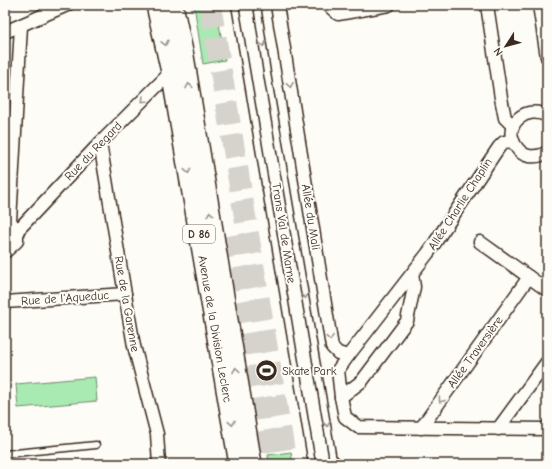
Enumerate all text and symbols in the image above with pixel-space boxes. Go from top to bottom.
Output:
north arrow [486,26,526,66]
one-way arrow [160,40,168,46]
one-way arrow [258,41,267,47]
text: N [491,45,506,58]
one-way arrow [285,82,294,88]
one-way arrow [185,83,194,89]
one-way arrow [141,95,149,103]
street label: Rue du Regard [62,119,124,183]
street label: Allée Charlie Chaplin [425,155,495,253]
one-way arrow [183,168,192,174]
street label: Trans Val de Marne [269,182,299,284]
street label: Allée du Mali [299,183,323,251]
one-way arrow [206,211,215,218]
road number: D 86 [183,225,215,243]
street label: Avenue de la Division Leclerc [195,254,235,404]
street label: Rue de la Garenne [112,255,142,353]
street label: Rue de l'Aqueduc [20,288,110,308]
one-way arrow [300,293,309,299]
street label: Allée Traversière [444,313,506,391]
one-way arrow [325,335,334,341]
sports icon: Skate Park [253,358,279,384]
place label: Skate Park [282,364,337,378]
one-way arrow [233,367,241,373]
one-way arrow [439,395,446,402]
one-way arrow [227,420,235,426]
one-way arrow [322,421,330,427]

